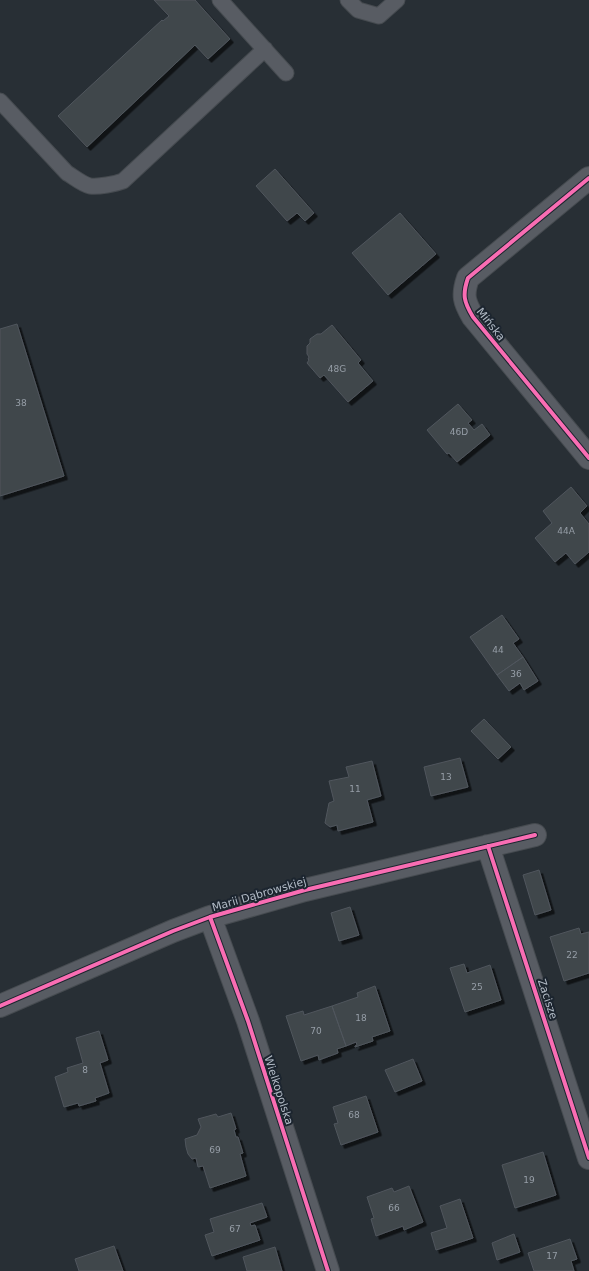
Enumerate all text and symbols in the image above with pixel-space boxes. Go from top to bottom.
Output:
street label: Mińska [474,305,507,343]
house number: 48G [328,364,346,374]
house number: 38 [15,398,27,408]
house number: 46D [450,427,468,437]
house number: 44A [557,526,576,536]
house number: 44 [492,645,504,655]
house number: 36 [510,669,522,679]
house number: 13 [440,772,452,782]
house number: 11 [349,784,361,794]
street label: Marii Dąbrowskiej [210,875,308,914]
house number: 22 [566,950,578,960]
street label: Zacisze [535,977,560,1021]
house number: 25 [471,982,483,992]
house number: 18 [355,1013,367,1023]
house number: 70 [310,1026,322,1036]
street label: Wielkopolska [261,1054,296,1126]
house number: 8 [82,1065,88,1075]
house number: 68 [348,1110,360,1120]
house number: 69 [209,1145,221,1155]
house number: 19 [523,1175,535,1185]
house number: 66 [388,1203,400,1213]
house number: 67 [229,1224,241,1234]
house number: 17 [546,1251,558,1261]

